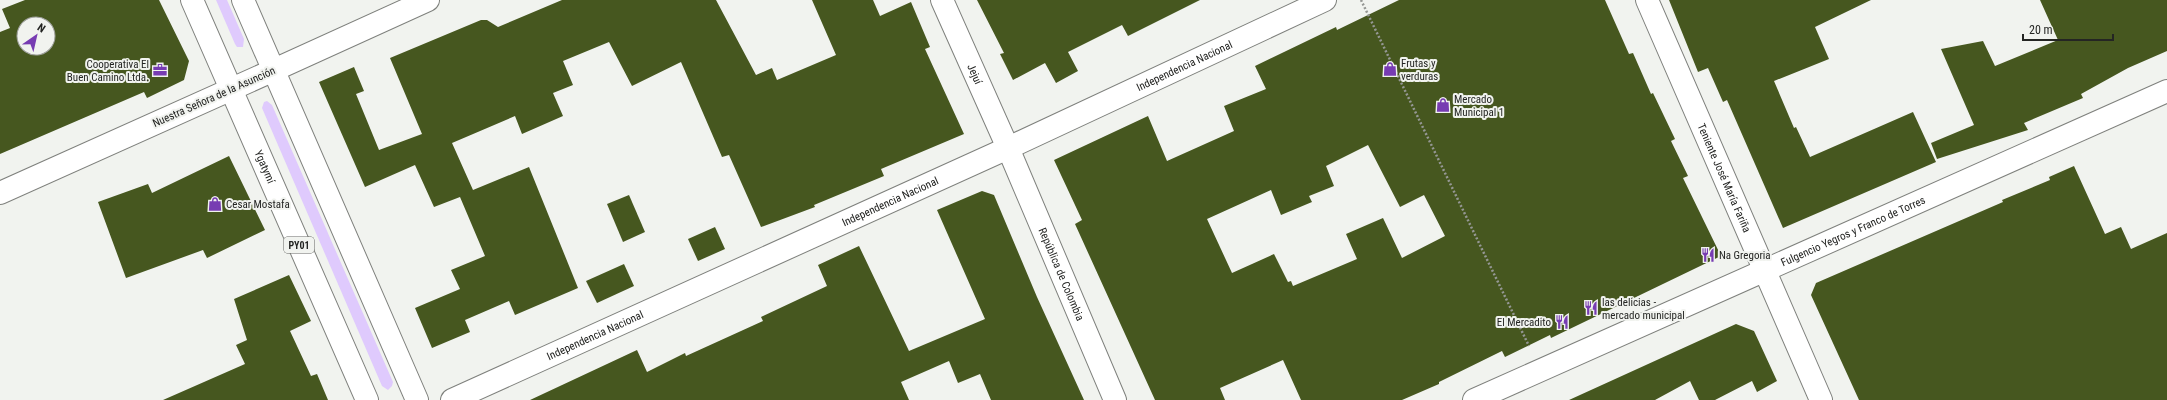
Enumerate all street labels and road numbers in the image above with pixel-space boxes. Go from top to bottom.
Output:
street label: Independencia Nacional [1134,38,1234,94]
street label: Jejuí [965,62,985,87]
street label: Nuestra Señora de la Asunción [151,64,277,130]
street label: Teniente José María Fariña [1695,121,1754,234]
street label: Ygatymí [252,148,278,186]
street label: Independencia Nacional [840,174,940,229]
street label: Fulgencio Yegros y Franco de Torres [1779,193,1927,269]
street label: República de Colombia [1036,226,1087,322]
road number: PY01 [284,237,314,253]
street label: Independencia Nacional [545,308,645,363]

